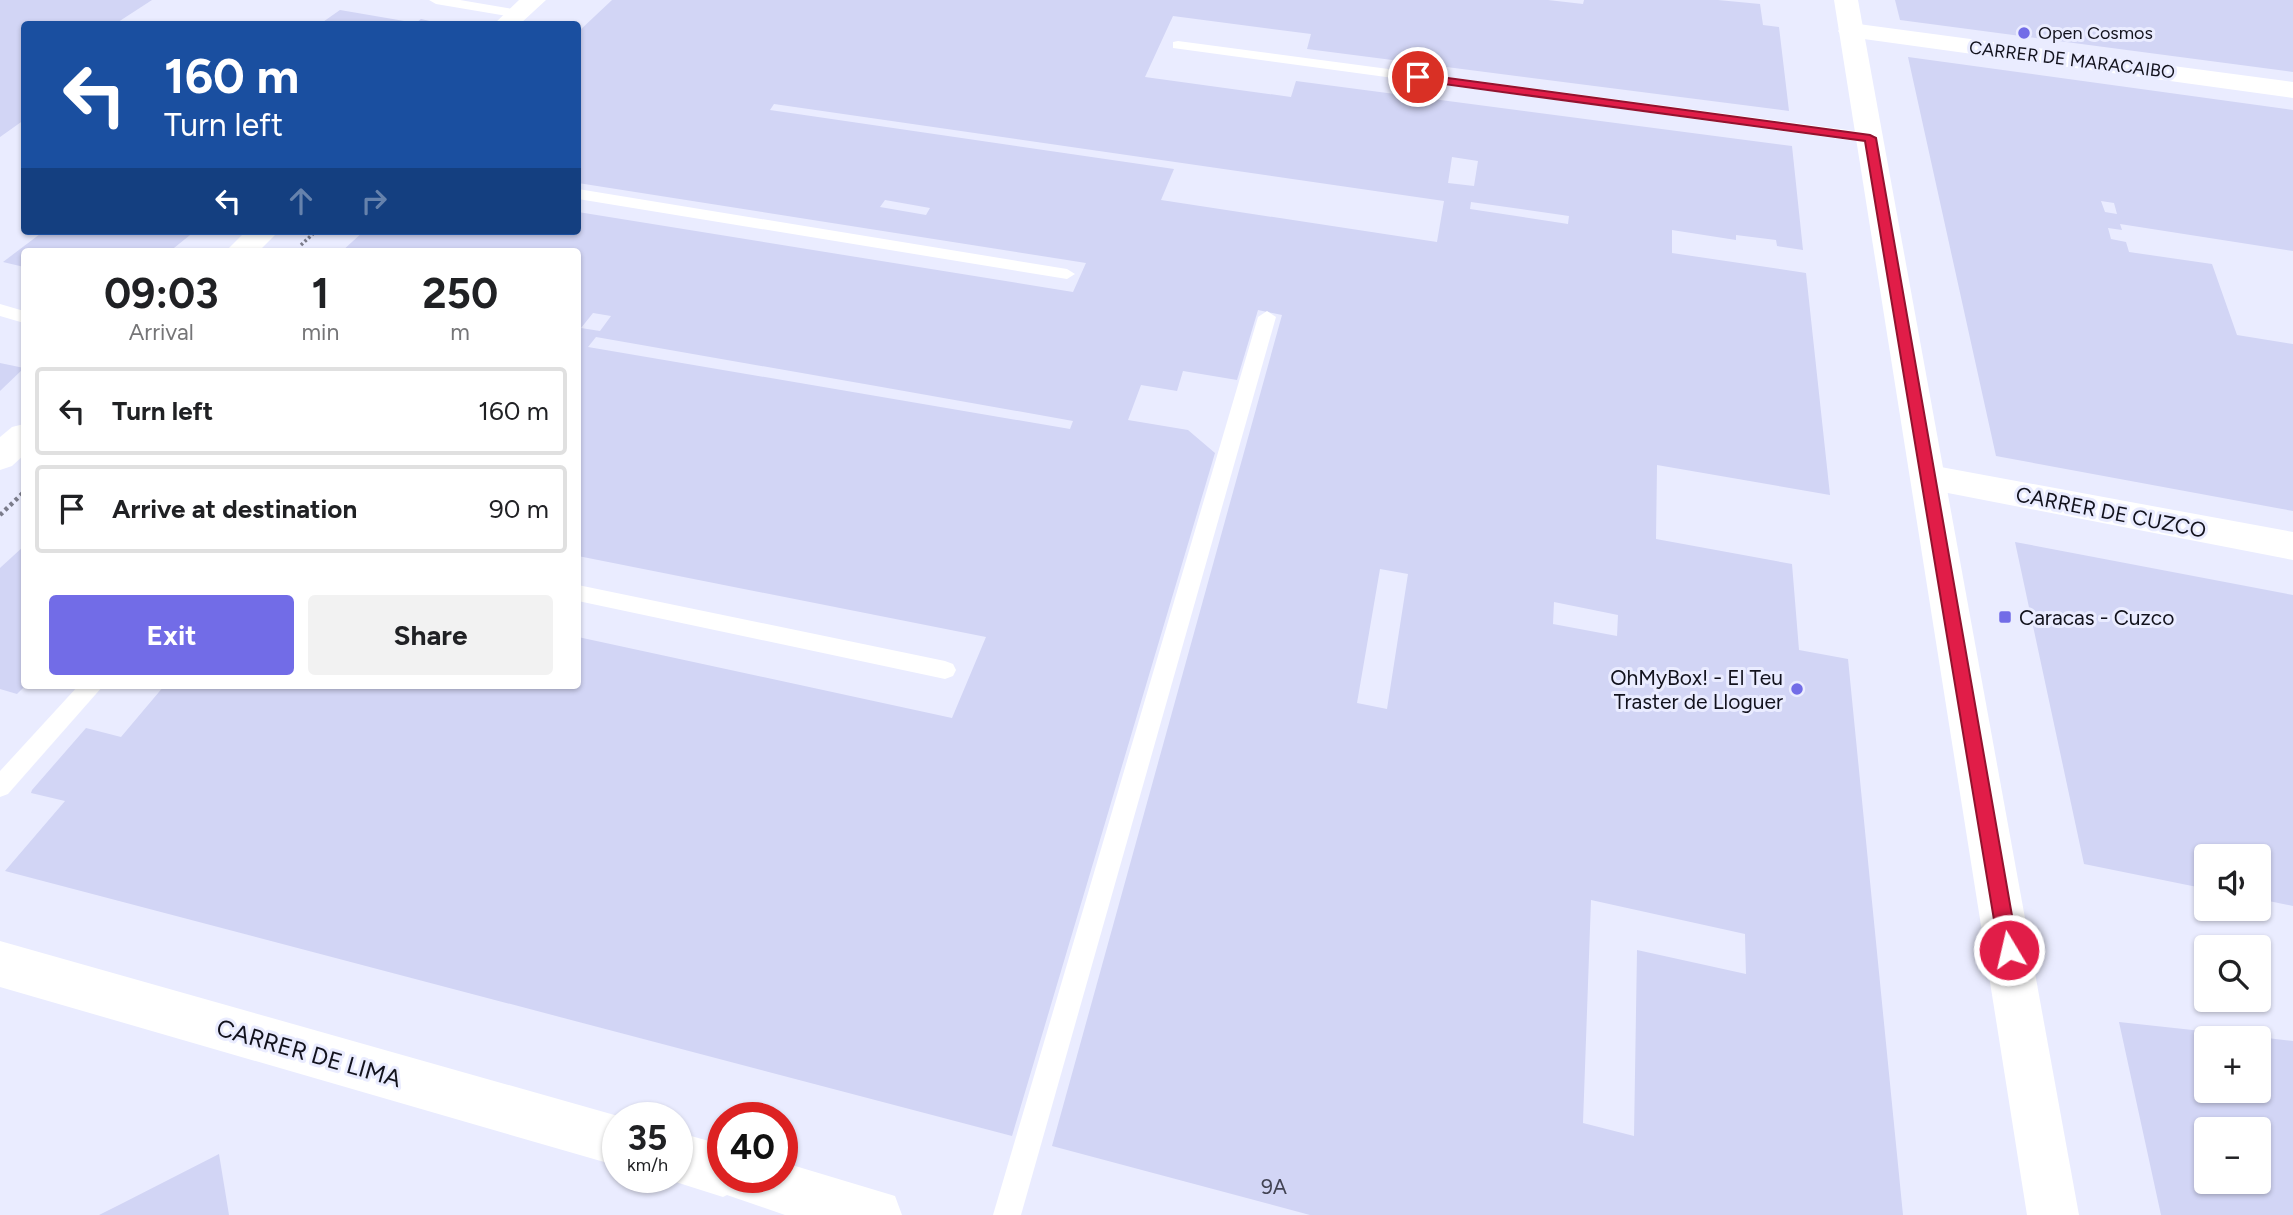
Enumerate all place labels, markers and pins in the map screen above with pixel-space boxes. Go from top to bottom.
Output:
place label: Open Cosmos [2038,22,2153,44]
marker: Open Cosmos [2016,25,2032,41]
pin [1388,47,1448,107]
place label: Caracas - Cuzco [2019,605,2174,630]
marker: Caracas - Cuzco [1997,609,2013,625]
place label: OhMyBox! - El Teu Traster de Lloguer [1610,665,1783,714]
marker: OhMyBox! - El Teu Traster de Lloguer [1789,681,1805,697]

